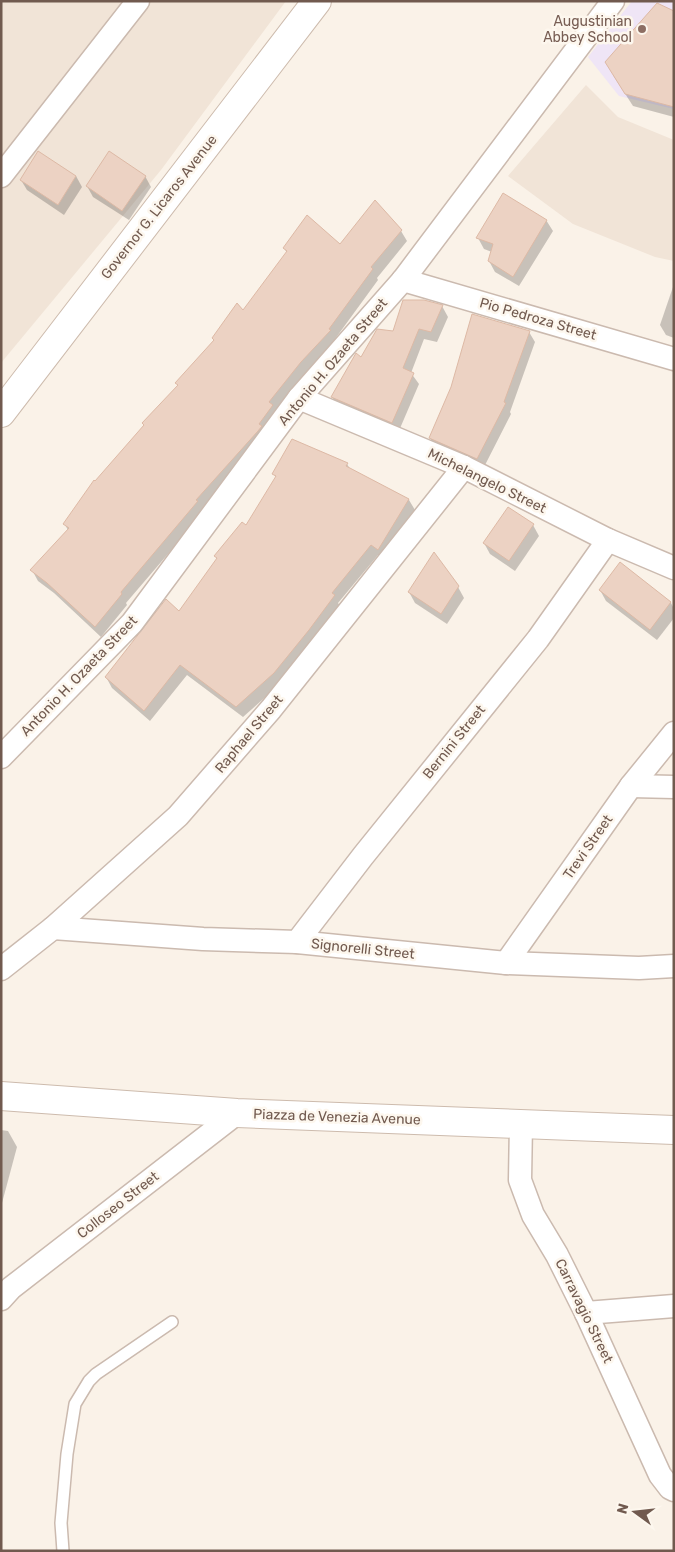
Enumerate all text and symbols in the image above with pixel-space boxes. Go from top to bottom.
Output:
place label: Augustinian Abbey School [543,13,632,46]
marker: Augustinian Abbey School [636,23,648,35]
street label: Governor G. Licaros Avenue [97,131,221,283]
street label: Pio Pedroza Street [478,294,599,344]
street label: Antonio H. Ozaeta Street [275,295,391,429]
street label: Michelangelo Street [425,445,550,517]
street label: Antonio H. Ozaeta Street [17,612,141,740]
street label: Raphael Street [211,691,287,776]
street label: Bernini Street [419,701,489,782]
street label: Trevi Street [560,811,617,883]
street label: Signorelli Street [310,935,416,963]
street label: Piazza de Venezia Avenue [253,1106,421,1128]
street label: Colloseo Street [74,1167,163,1242]
street label: Carravagio Street [551,1256,617,1366]
north arrow [610,1487,660,1537]
text: N [613,1502,632,1516]

